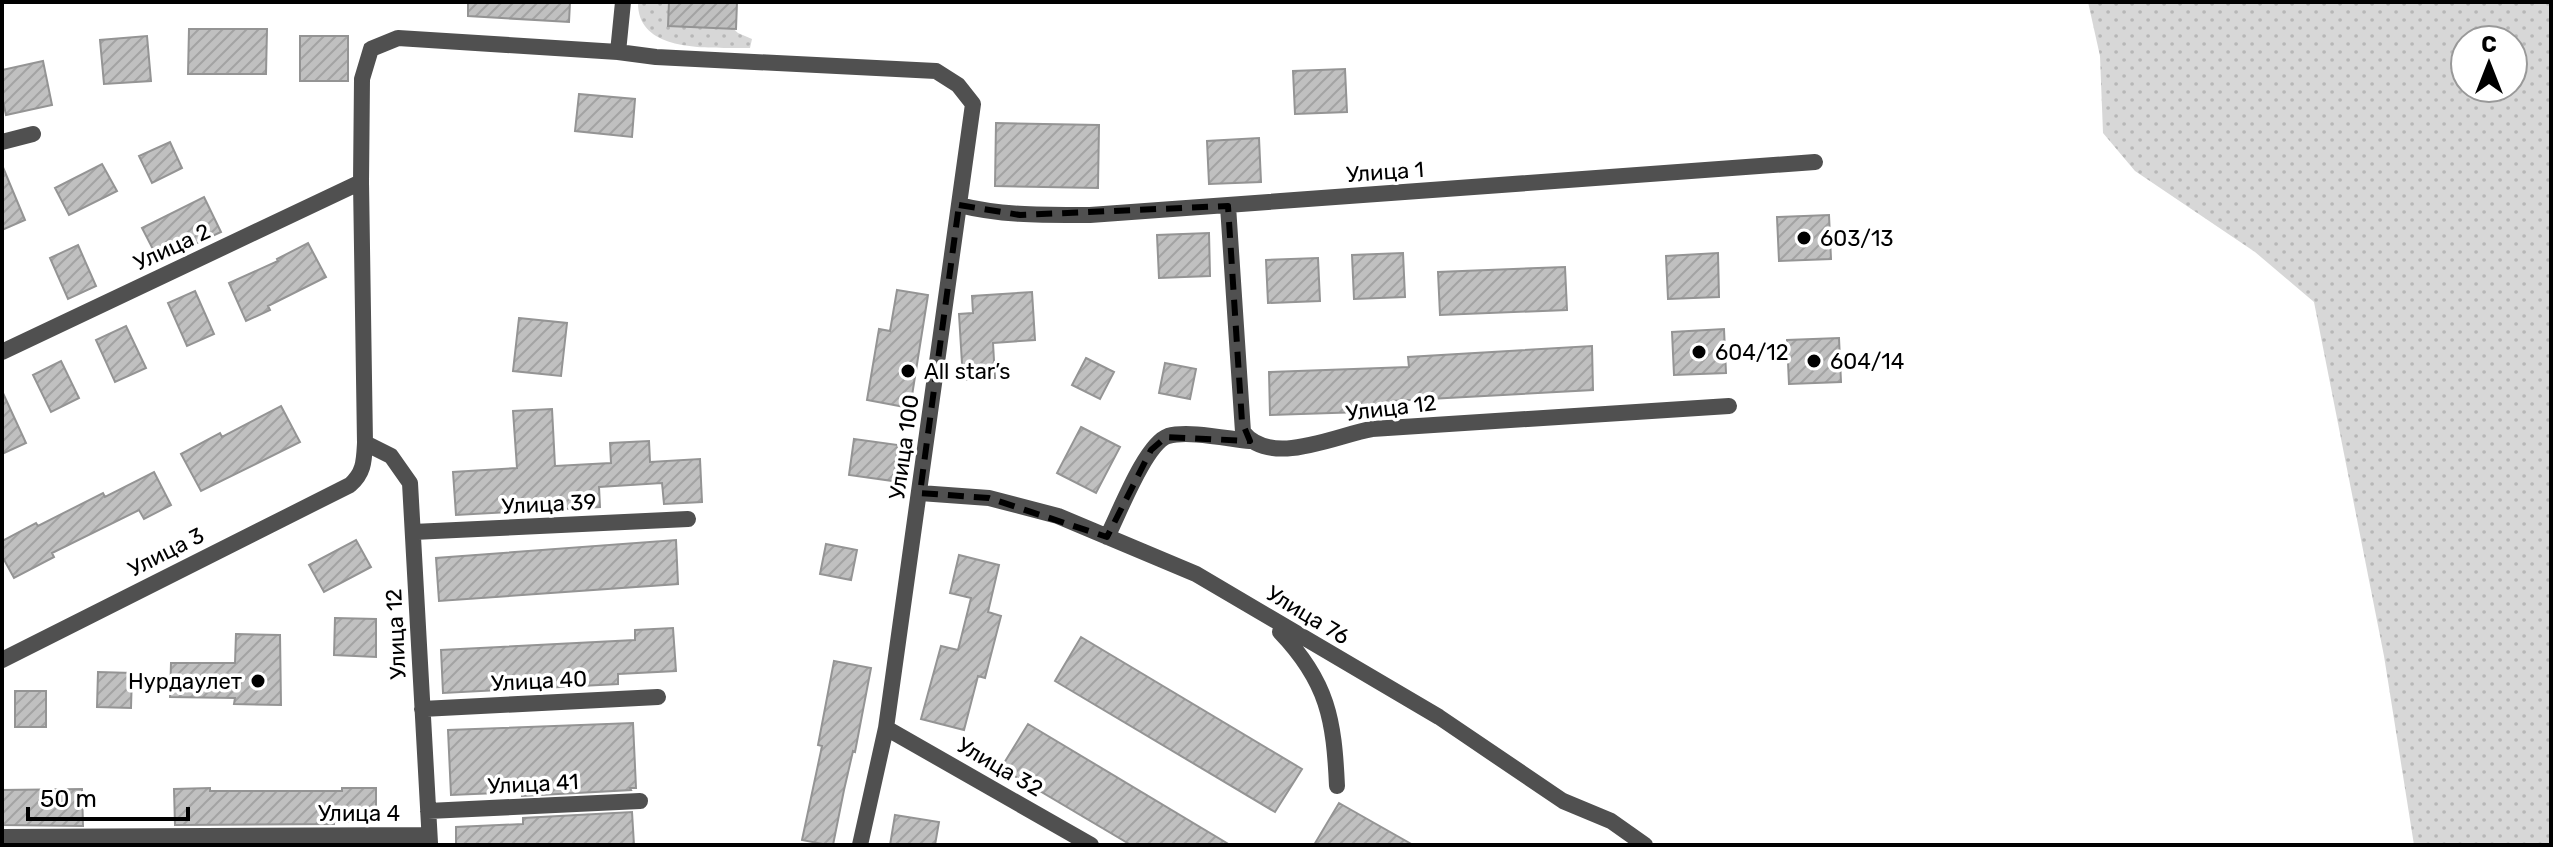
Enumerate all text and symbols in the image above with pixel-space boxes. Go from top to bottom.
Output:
north arrow [2449,24,2529,104]
text: С [2481,31,2497,58]
street label: Улица 1 [1345,156,1425,188]
street label: Улица 2 [129,218,215,276]
place label: 603/13 [1820,225,1894,252]
marker: 603/13 [1795,229,1813,247]
place label: 604/12 [1715,339,1789,366]
marker: 604/12 [1690,343,1708,361]
place label: 604/14 [1830,348,1904,375]
marker: 604/14 [1805,352,1823,370]
place label: All star’s [924,358,1011,385]
marker: All star’s [899,362,917,380]
street label: Улица 12 [1344,389,1438,427]
street label: Улица 100 [883,393,925,501]
street label: Улица 39 [501,488,597,520]
street label: Улица 3 [123,521,209,583]
street label: Улица 76 [1261,580,1355,650]
street label: Улица 12 [380,588,412,680]
street label: Улица 40 [490,665,588,697]
place label: Нурдаулет [128,668,242,695]
marker: Нурдаулет [249,672,267,690]
street label: Улица 32 [952,732,1048,802]
street label: Улица 41 [487,768,579,800]
scale bar [28,771,188,821]
text: 50 m [40,785,97,813]
street label: Улица 4 [318,800,400,827]

